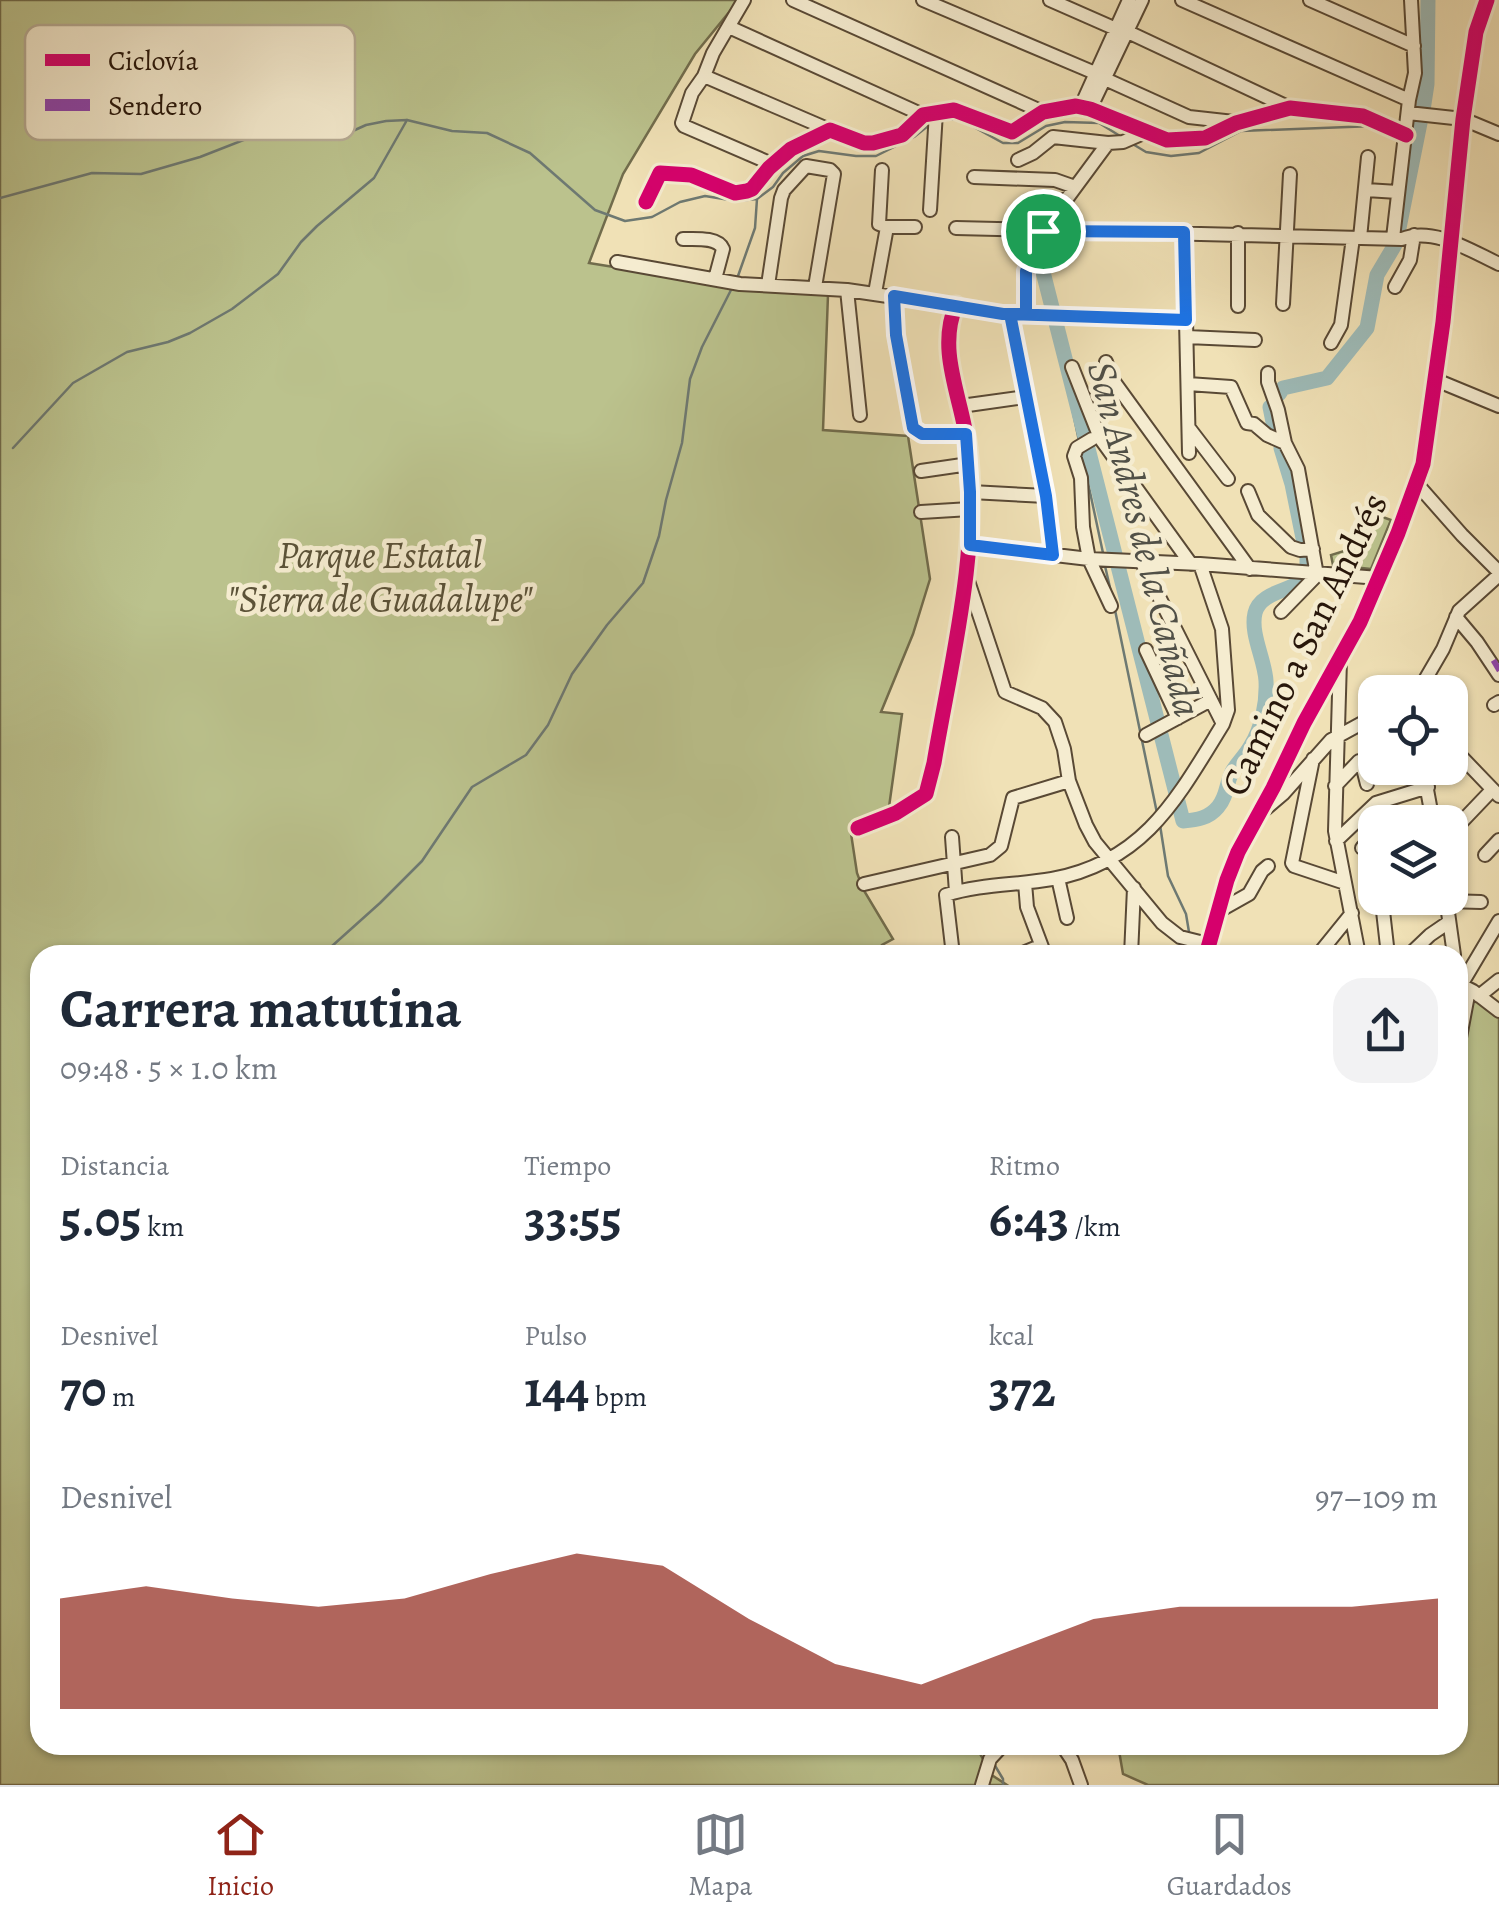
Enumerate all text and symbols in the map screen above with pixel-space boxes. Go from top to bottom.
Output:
legend [25,25,355,140]
text: Ciclovía [108,42,198,80]
text: Sendero [108,87,202,125]
pin [1001,189,1086,274]
icon: arrive [1016,204,1071,259]
water label: San Andres de la Cañada [1074,356,1216,722]
street label: Camino a San Andrés [1208,484,1400,804]
park label: Parque Estatal "Sierra de Guadalupe" [228,529,533,625]
map controls [1358,675,1468,915]
button: locate [1358,675,1468,785]
button: layers [1358,805,1468,915]
text: Carrera matutina [60,971,461,1046]
button: share [1333,978,1438,1083]
text: 09:48 · 5 × 1.0 km [60,1046,278,1090]
text: Distancia [60,1147,169,1185]
text: Tiempo [524,1147,611,1185]
text: Ritmo [989,1147,1060,1185]
text: 5.05 [60,1185,142,1253]
text: 33:55 [524,1185,622,1253]
text: 6:43 [989,1185,1069,1253]
text: km [142,1208,184,1246]
text: /km [1069,1208,1121,1246]
text: Desnivel [60,1317,158,1355]
text: Pulso [524,1317,587,1355]
text: kcal [989,1317,1034,1355]
text: 70 [60,1355,107,1423]
text: 144 [524,1355,589,1423]
text: 372 [989,1355,1056,1423]
text: m [107,1378,135,1416]
text: bpm [589,1378,647,1416]
text: Desnivel [60,1475,172,1519]
text: 97–109 m [1315,1475,1438,1519]
tab: Inicio [207,1807,274,1905]
tab: Mapa [688,1807,753,1905]
tab: Guardados [1167,1807,1292,1905]

